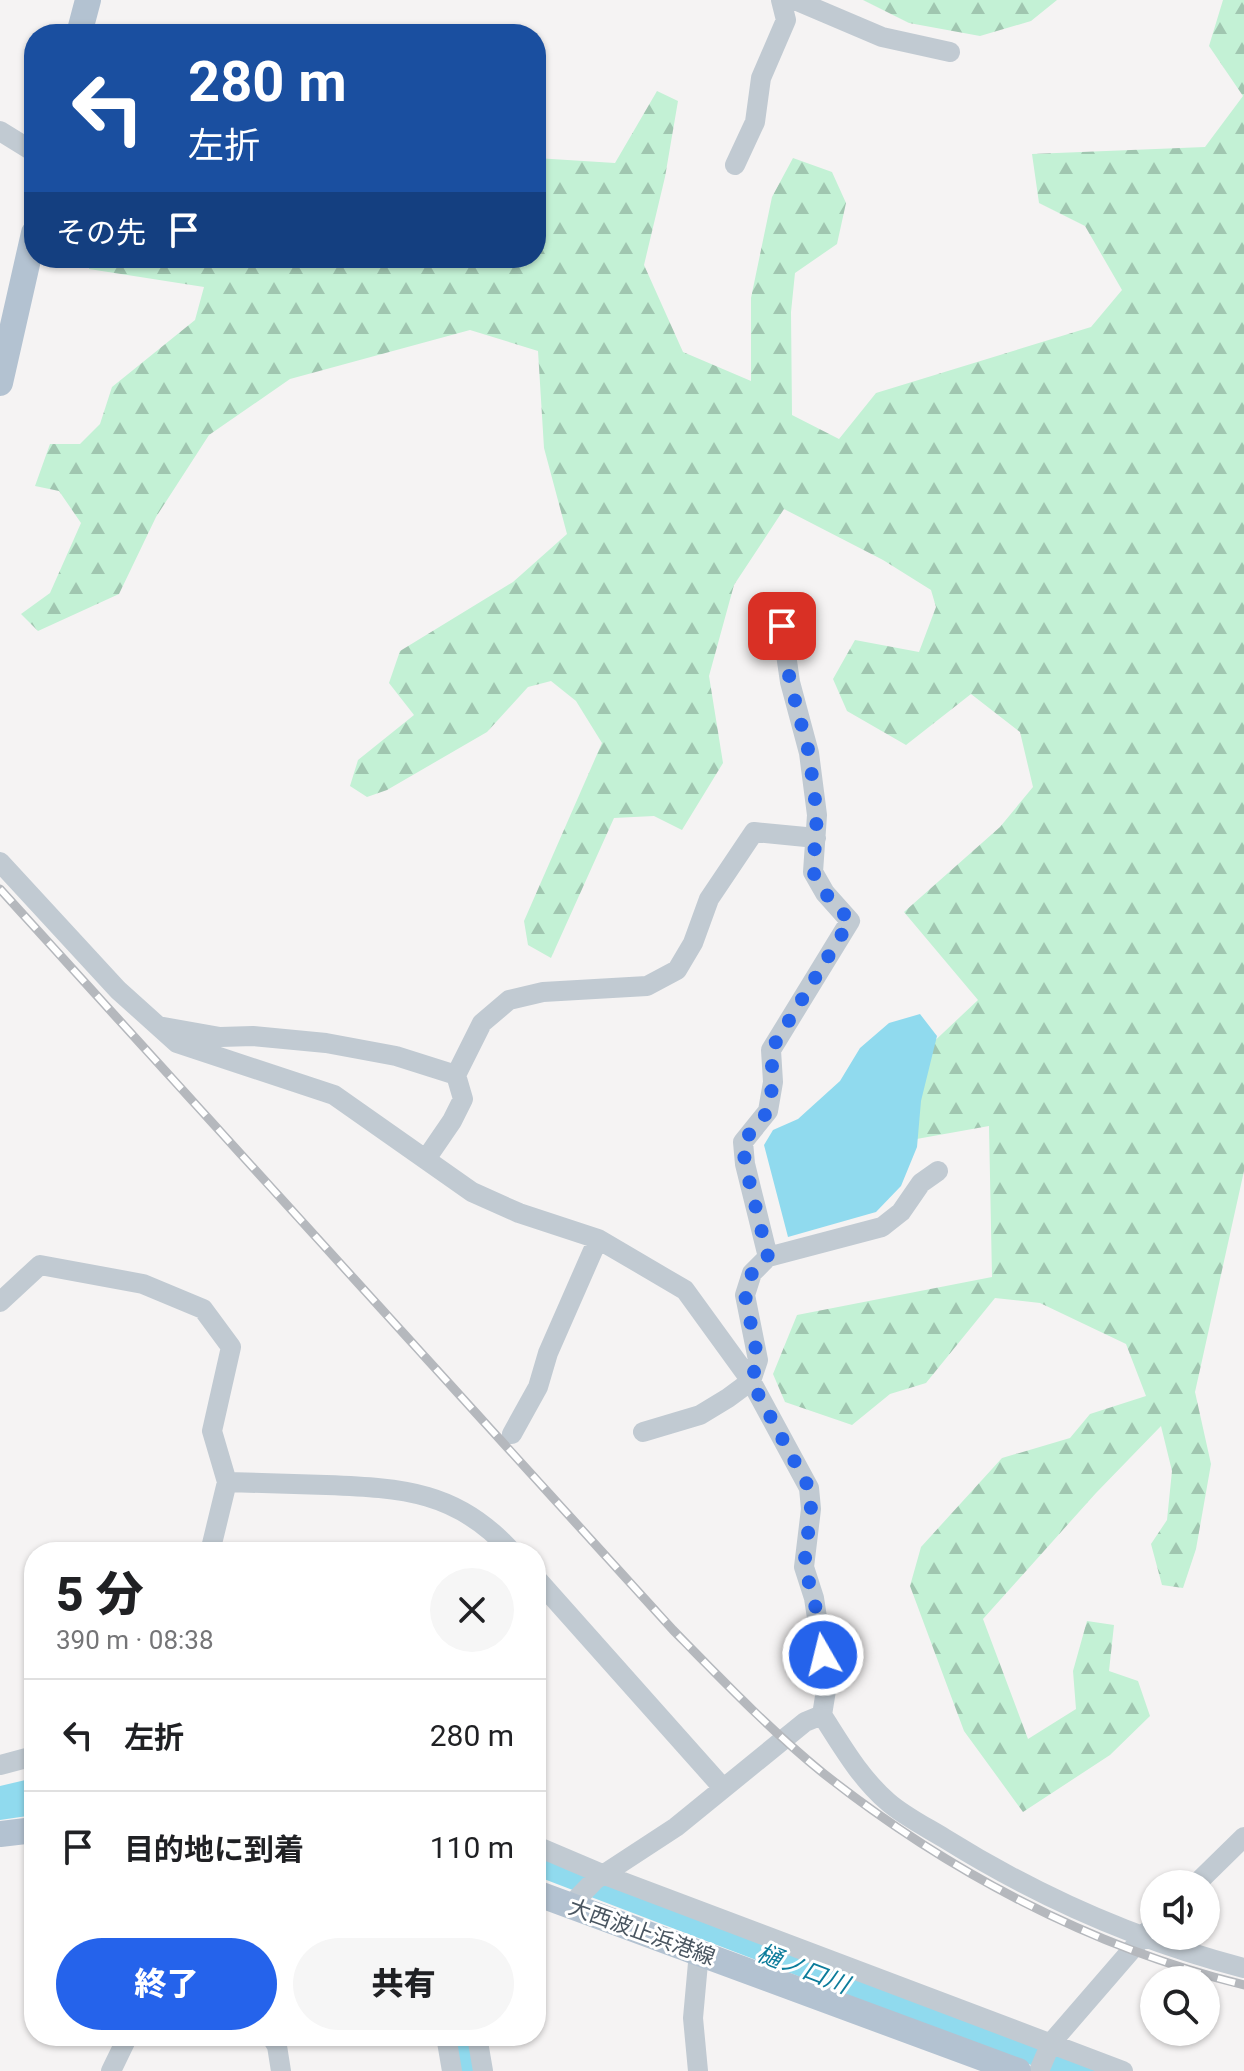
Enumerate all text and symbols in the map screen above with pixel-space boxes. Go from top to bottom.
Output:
text: 280 m [188,49,347,115]
icon: left [56,56,160,160]
text: 左折 [188,125,260,167]
icon: arrive [162,208,206,252]
text: その先 [56,215,146,250]
pin [748,592,816,660]
icon: arrive [760,604,804,648]
text: 5 分 [56,1566,144,1623]
button: close [430,1568,514,1652]
position arrow [781,1613,865,1697]
text: 390 m · 08:38 [56,1625,214,1655]
icon: left [56,1713,100,1757]
text: 280 m [430,1718,514,1753]
text: 左折 [124,1720,184,1755]
icon: arrive [56,1825,100,1869]
text: 110 m [430,1830,514,1865]
text: 目的地に到着 [124,1832,304,1867]
map controls [1140,1870,1220,2046]
button: sound [1140,1870,1220,1950]
street label: 大西波止浜港線 [565,1894,719,1970]
button: 終了 [56,1938,277,2030]
button: 共有 [293,1938,514,2030]
water label: 樋ノ口川 [753,1939,856,2000]
button: search [1140,1966,1220,2046]

